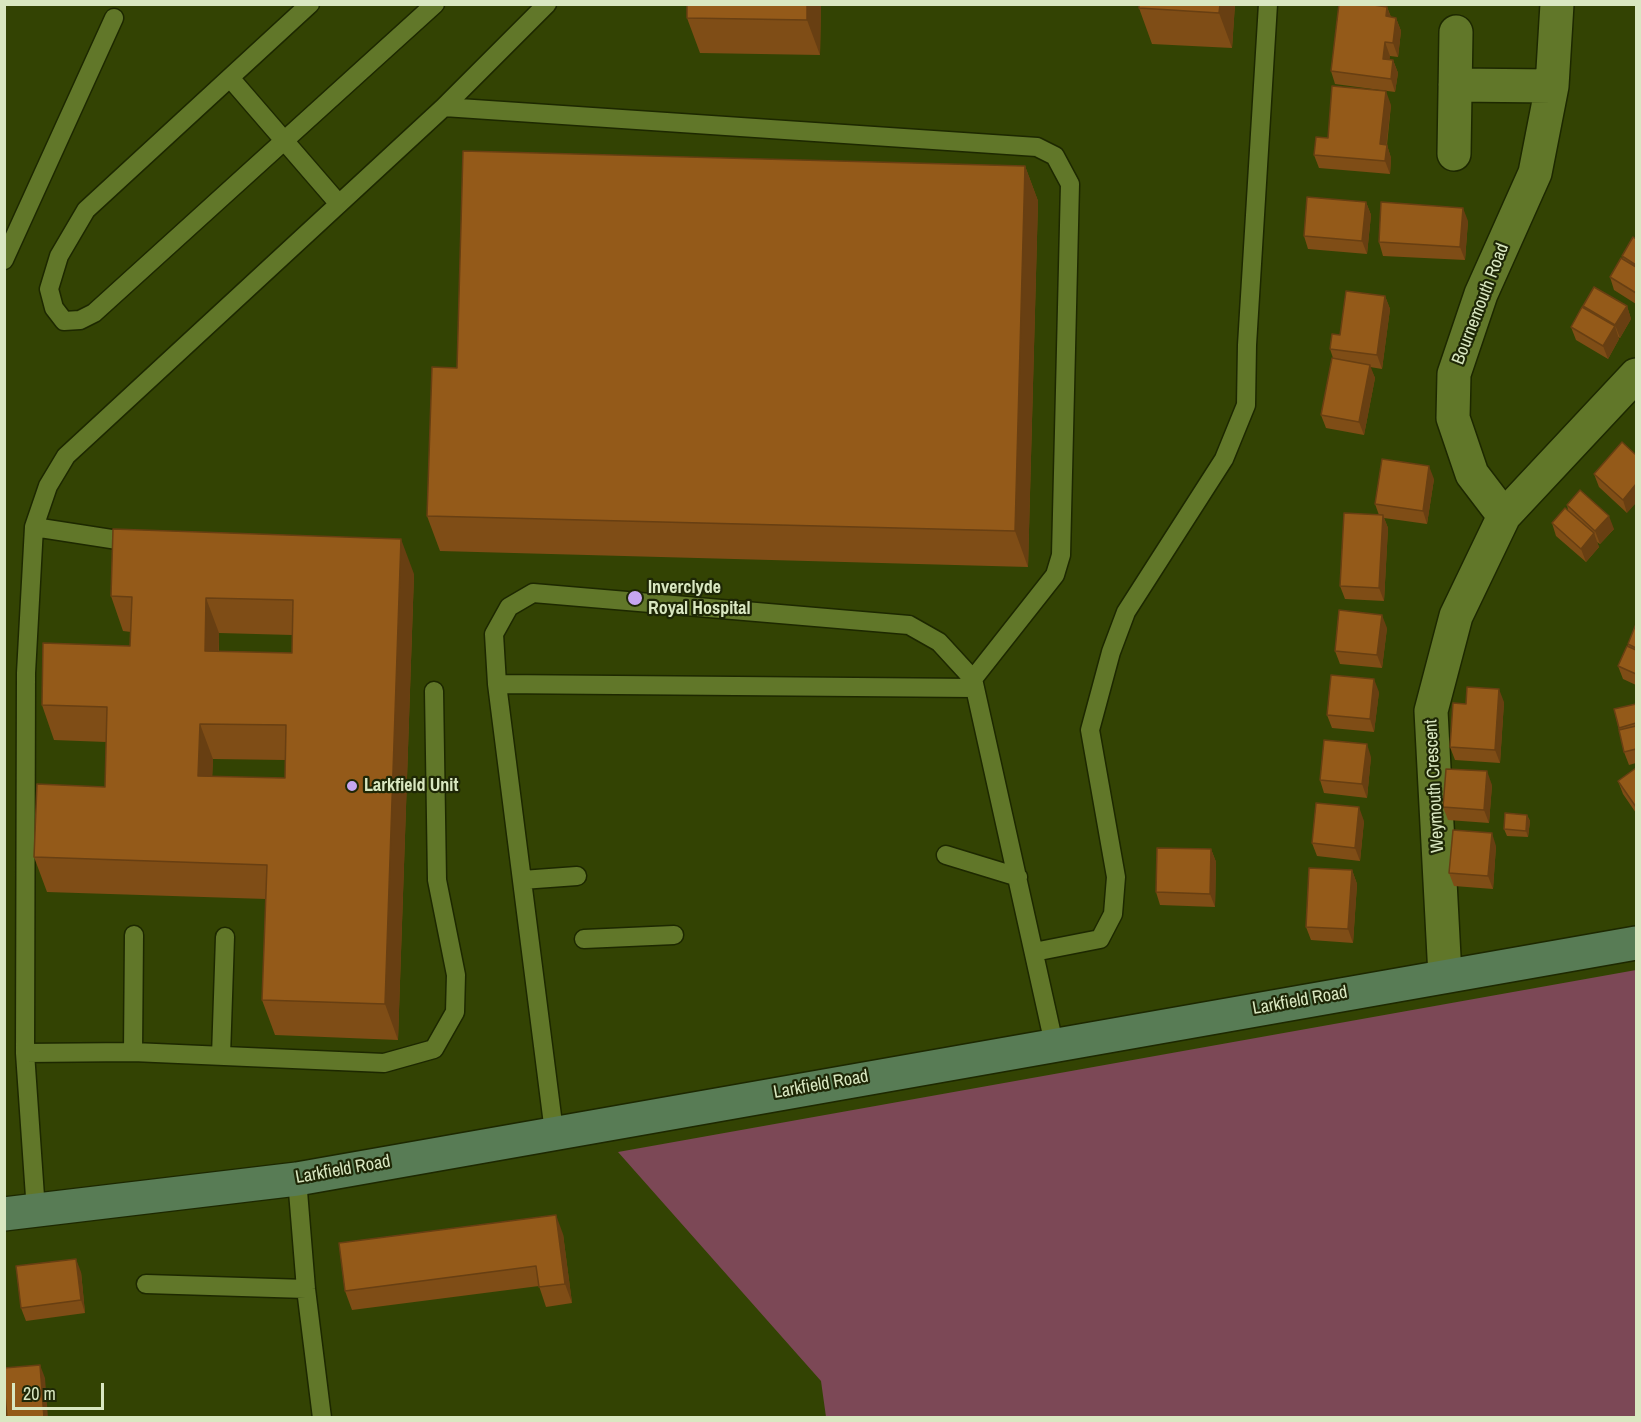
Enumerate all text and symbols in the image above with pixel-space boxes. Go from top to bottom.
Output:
street label: Bournemouth Road [1448,240,1514,368]
place label: Inverclyde Royal Hospital [648,577,751,620]
marker: Inverclyde Royal Hospital [626,589,644,607]
street label: Weymouth Crescent [1421,719,1449,853]
place label: Larkfield Unit [364,775,458,797]
marker: Larkfield Unit [345,779,359,793]
street label: Larkfield Road [1251,982,1349,1020]
street label: Larkfield Road [772,1066,870,1104]
street label: Larkfield Road [294,1151,392,1189]
scale bar [15,1371,106,1409]
text: 20 m [23,1381,56,1406]

